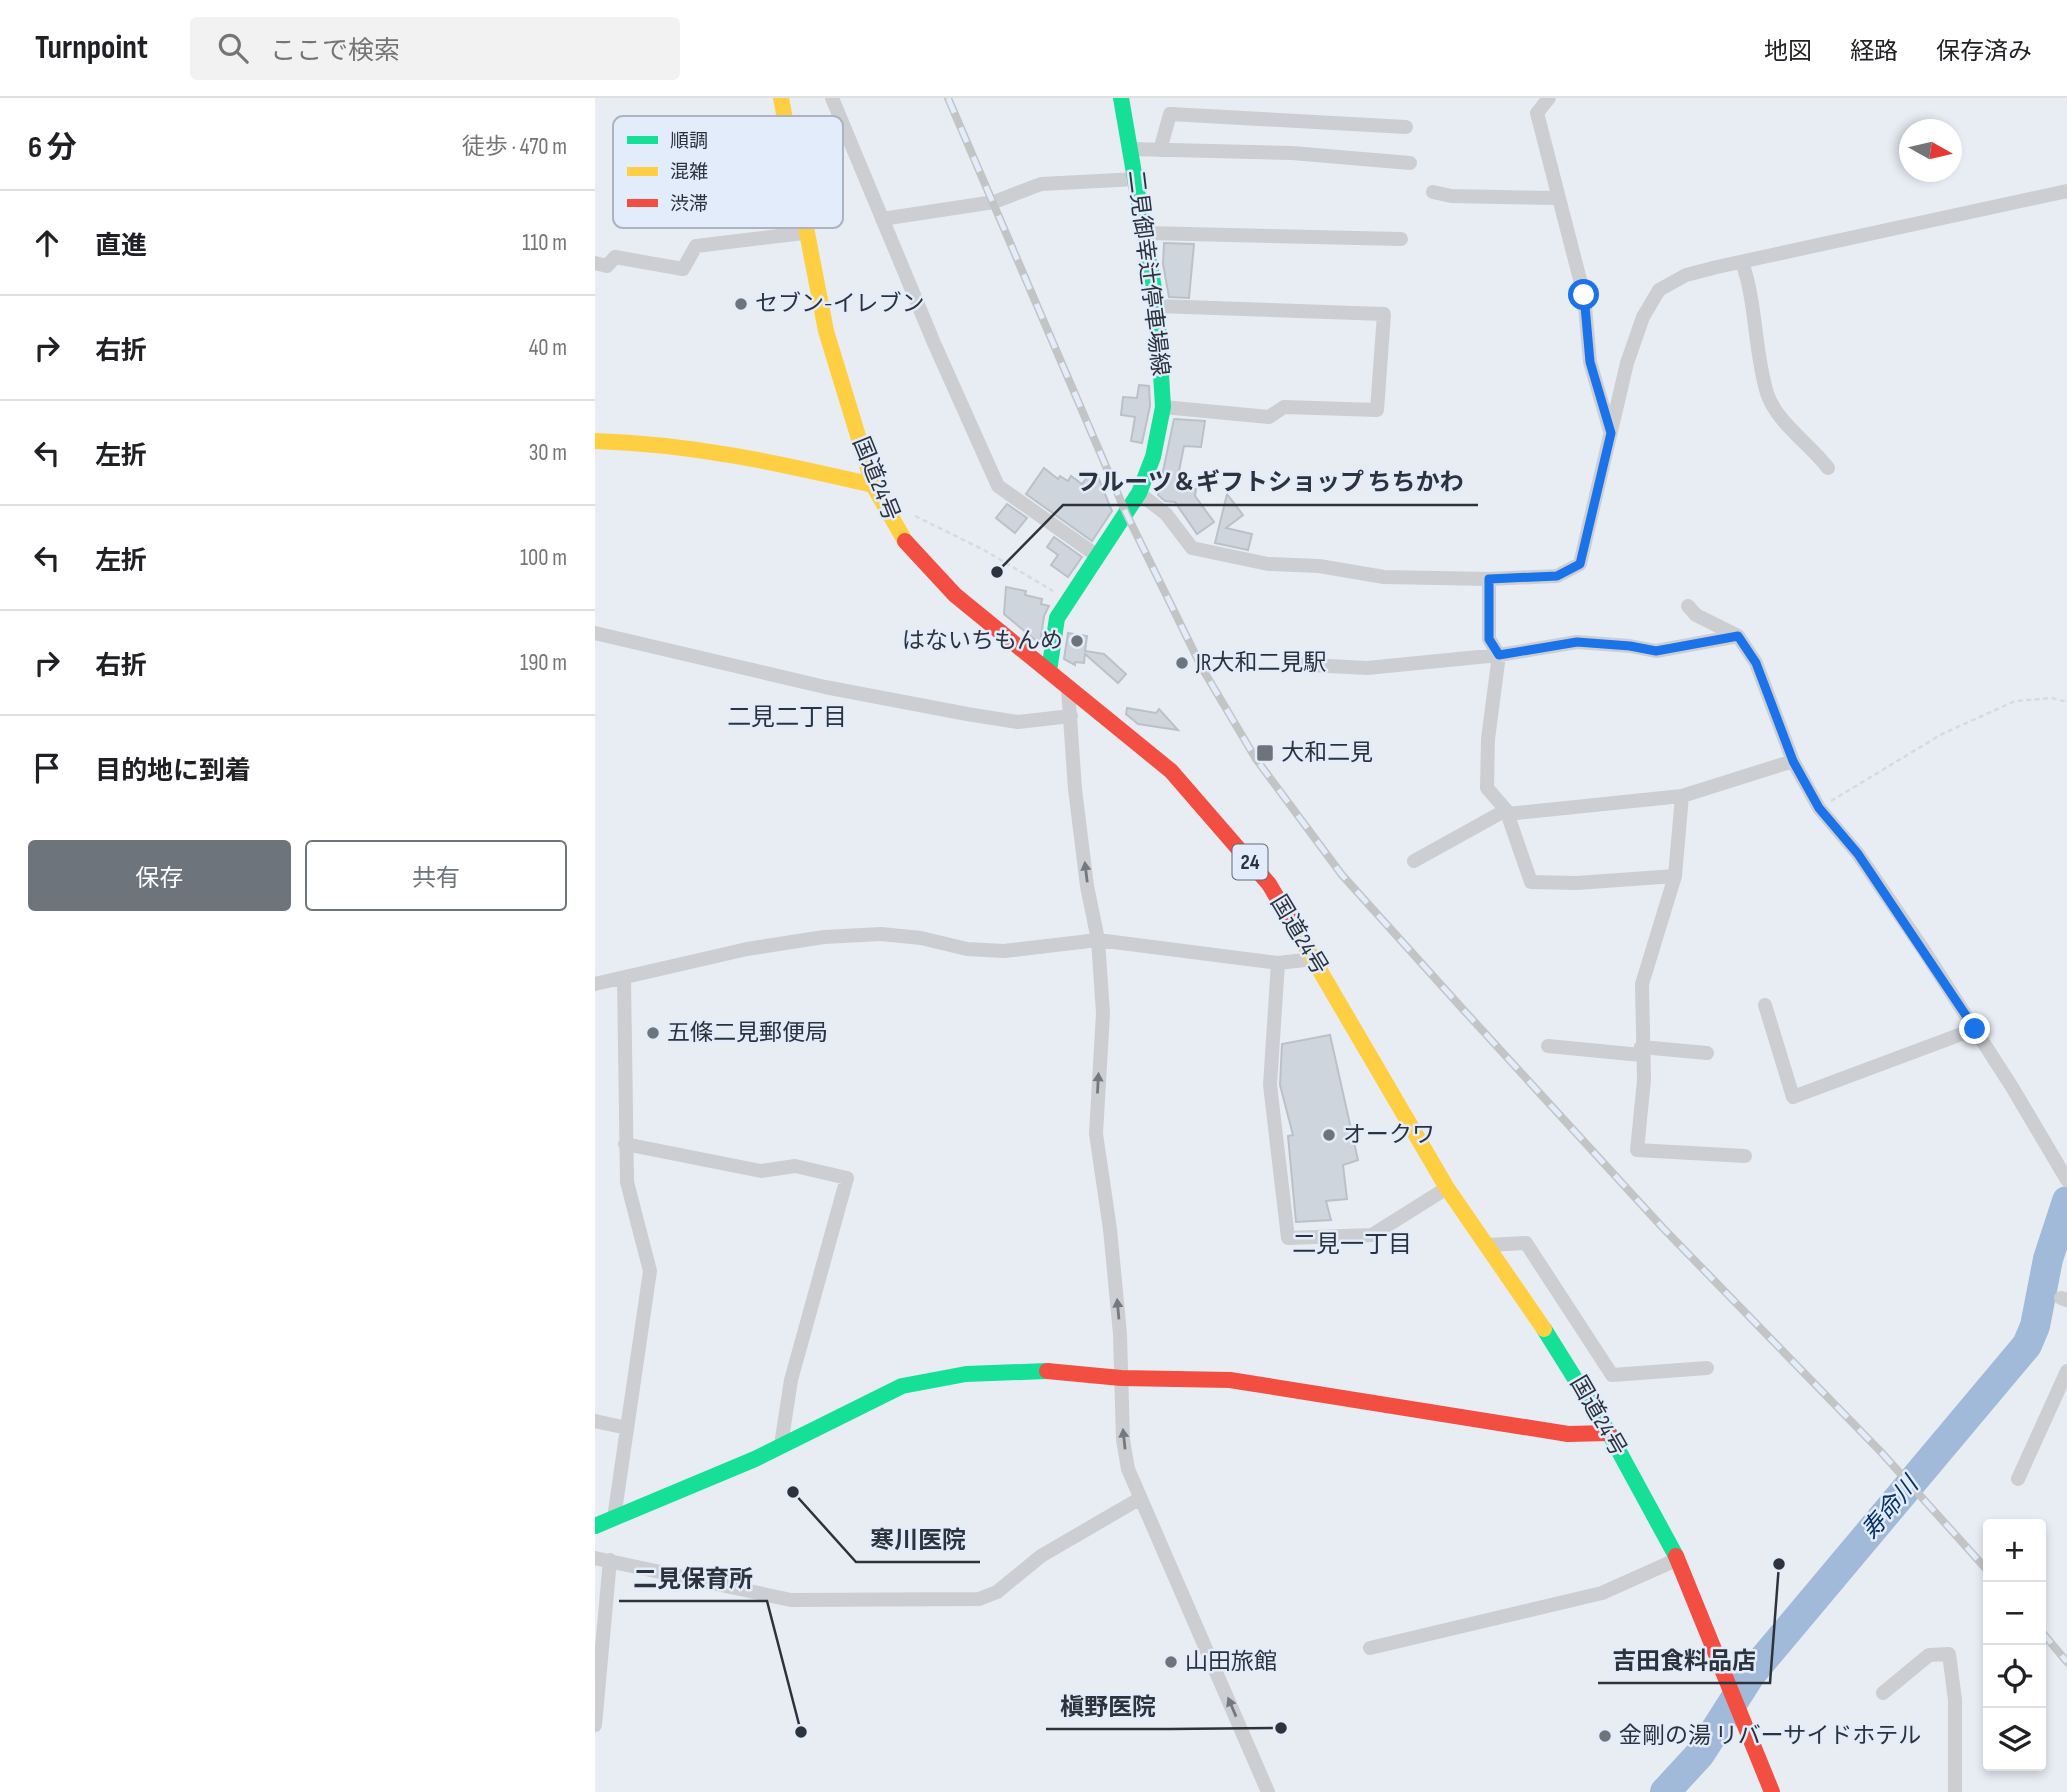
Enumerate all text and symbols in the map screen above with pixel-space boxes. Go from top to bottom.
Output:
search box [190,17,680,80]
text: Turnpoint [35,28,148,68]
icon: search [214,29,252,67]
text: ここで検索 [270,36,400,67]
text: 地図 [1764,37,1812,66]
text: 経路 [1850,37,1898,66]
text: 保存済み [1936,37,2032,66]
legend [613,116,843,228]
north arrow [1899,119,1962,182]
text: 6 分 [28,130,77,166]
text: 順調 [670,130,708,153]
text: 徒歩 · 470 m [462,133,567,161]
text: 混雑 [670,161,708,184]
street label: 二見御幸辻停車場線 [1121,169,1175,377]
text: 渋滞 [670,193,708,216]
icon: ahead [28,224,66,262]
text: 110 m [522,229,567,257]
text: 直進 [95,231,147,262]
route start [1568,279,1599,310]
place label: セブン-イレブン [755,290,924,318]
marker: セブン-イレブン [733,296,749,312]
icon: right [28,329,66,367]
text: 40 m [529,334,567,362]
text: 右折 [95,336,147,367]
street label: 国道24号 [847,433,905,525]
icon: left [28,434,66,472]
text: 30 m [529,439,567,467]
text: 左折 [95,441,147,472]
callout: フルーツ＆ギフトショップ ちちかわ [1063,460,1478,505]
text: フルーツ＆ギフトショップ ちちかわ [1076,468,1464,497]
icon: left [28,539,66,577]
text: 100 m [520,544,567,572]
text: 左折 [95,546,147,577]
place label: はないちもんめ [902,627,1063,655]
marker: はないちもんめ [1069,633,1085,649]
icon: right [28,644,66,682]
text: 190 m [520,649,567,677]
place label: JR大和二見駅 [1195,649,1326,677]
text: 右折 [95,651,147,682]
marker: JR大和二見駅 [1174,655,1190,671]
district label: 二見二丁目 [727,703,847,732]
place label: 大和二見 [1281,739,1373,767]
marker: 大和二見 [1255,743,1275,763]
icon: arrive [28,749,66,787]
text: 目的地に到着 [95,756,251,787]
button: 保存 [28,840,291,911]
button: 共有 [305,840,567,911]
road number: 24 [1233,844,1267,880]
one-way arrow [1080,861,1091,883]
street label: 国道24号 [1264,890,1334,980]
route end [1959,1013,1990,1044]
place label: 五條二見郵便局 [667,1019,828,1047]
marker: 五條二見郵便局 [645,1025,661,1041]
one-way arrow [1093,1072,1104,1094]
place label: オークワ [1343,1121,1435,1149]
marker: オークワ [1321,1127,1337,1143]
district label: 二見一丁目 [1292,1230,1412,1259]
one-way arrow [1112,1298,1123,1320]
street label: 国道24号 [1564,1371,1632,1461]
one-way arrow [1118,1428,1129,1450]
water label: 寿命川 [1856,1469,1926,1545]
callout: 寒川医院 [856,1517,980,1562]
map controls [1983,1519,2046,1771]
button: + [1983,1519,2046,1582]
text: 寒川医院 [870,1526,966,1555]
callout: 二見保育所 [619,1556,767,1601]
text: 二見保育所 [633,1565,753,1594]
button: − [1983,1582,2046,1645]
callout: 吉田食料品店 [1598,1638,1770,1683]
button: locate [1983,1645,2046,1708]
text: 吉田食料品店 [1612,1647,1756,1676]
place label: 山田旅館 [1185,1648,1277,1676]
marker: 山田旅館 [1163,1654,1179,1670]
callout: 槇野医院 [1046,1684,1170,1729]
text: 槇野医院 [1060,1693,1156,1722]
one-way arrow [1227,1696,1238,1717]
button: layers [1983,1708,2046,1771]
place label: 金剛の湯 リバーサイドホテル [1619,1722,1921,1750]
marker: 金剛の湯 リバーサイドホテル [1597,1728,1613,1744]

